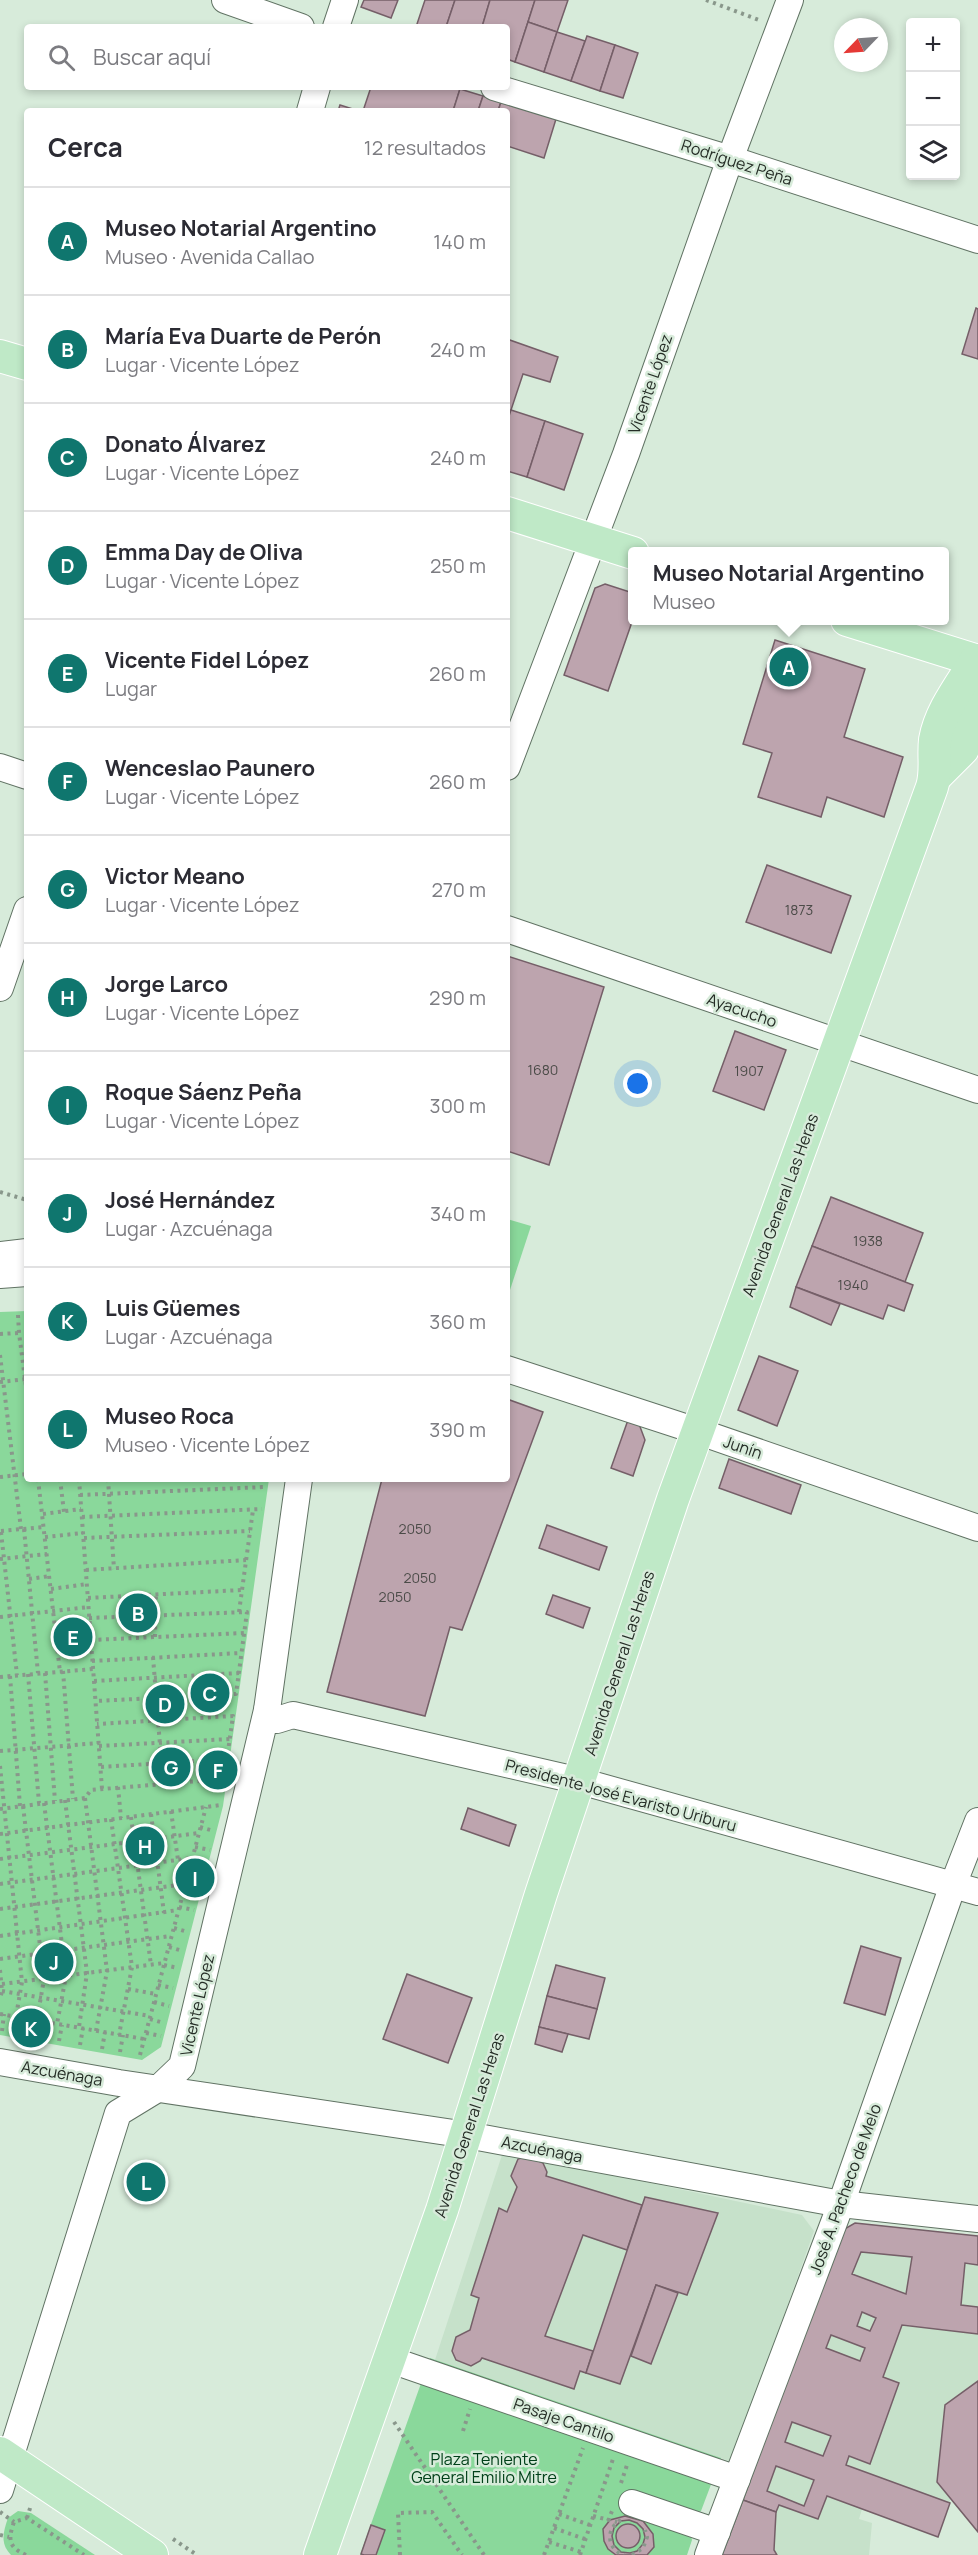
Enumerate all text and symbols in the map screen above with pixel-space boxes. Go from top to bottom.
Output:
north arrow [834,18,888,72]
map controls [906,18,960,180]
button: + [906,18,960,72]
search box [24,24,510,90]
icon: search [45,41,78,74]
text: Buscar aquí [93,42,211,72]
button: − [906,72,960,126]
button: layers [906,126,960,180]
text: Cerca [48,129,123,165]
text: 12 resultados [364,134,486,161]
street label: Rodríguez Peña [678,134,796,190]
text: Museo Notarial Argentino [105,213,377,243]
text: A [61,228,74,255]
text: 140 m [433,228,486,255]
text: Museo · Avenida Callao [105,243,314,270]
text: María Eva Duarte de Perón [105,321,381,351]
street label: Vicente López [623,331,677,437]
text: B [61,336,74,363]
text: 240 m [430,336,486,363]
text: Lugar · Vicente López [105,351,300,378]
text: Donato Álvarez [105,429,266,459]
text: C [60,444,75,471]
text: 240 m [430,444,486,471]
text: Lugar · Vicente López [105,459,300,486]
text: Emma Day de Oliva [105,537,303,567]
popup [628,547,949,625]
text: D [60,552,75,579]
text: 250 m [430,552,486,579]
text: Museo Notarial Argentino [653,558,924,588]
text: Lugar · Vicente López [105,567,300,594]
text: Museo [653,588,715,615]
pin: A [770,644,808,690]
text: Vicente Fidel López [105,645,309,675]
text: E [62,660,73,687]
text: 260 m [429,660,486,687]
text: Lugar [105,675,157,702]
text: Wenceslao Paunero [105,753,315,783]
text: F [62,768,73,795]
text: 260 m [429,768,486,795]
text: Lugar · Vicente López [105,783,300,810]
text: Victor Meano [105,861,245,891]
text: G [60,876,75,903]
text: 270 m [431,876,486,903]
text: Lugar · Vicente López [105,891,300,918]
house number: 1873 [785,900,813,919]
text: Jorge Larco [105,969,228,999]
text: H [60,984,75,1011]
text: 290 m [429,984,486,1011]
street label: Ayacucho [704,988,780,1032]
text: Lugar · Vicente López [105,999,300,1026]
house number: 1680 [528,1060,558,1079]
house number: 1907 [734,1061,764,1080]
your location [623,1069,652,1098]
text: Roque Sáenz Peña [105,1077,302,1107]
text: I [65,1092,70,1119]
text: 300 m [430,1092,486,1119]
text: Lugar · Vicente López [105,1107,300,1134]
street label: Avenida General Las Heras [737,1110,823,1300]
text: José Hernández [105,1185,275,1215]
text: J [62,1200,73,1227]
text: 340 m [430,1200,486,1227]
text: Lugar · Azcuénaga [105,1215,273,1242]
house number: 1938 [853,1231,883,1250]
house number: 1940 [838,1275,868,1294]
text: Luis Güemes [105,1293,241,1323]
text: K [61,1308,74,1335]
text: 360 m [429,1308,486,1335]
text: Lugar · Azcuénaga [105,1323,273,1350]
text: Museo Roca [105,1401,234,1431]
text: L [62,1416,73,1443]
text: 390 m [429,1416,486,1443]
street label: Junín [721,1430,765,1464]
text: Museo · Vicente López [105,1431,310,1458]
house number: 2050 [398,1519,432,1538]
house number: 2050 [403,1568,437,1587]
street label: Avenida General Las Heras [579,1568,659,1758]
house number: 2050 [378,1587,412,1606]
pin: B [118,1590,158,1636]
pin: E [54,1614,92,1660]
pin: C [190,1670,230,1716]
pin: D [146,1682,184,1726]
pin: G [152,1744,190,1790]
pin: F [198,1748,238,1792]
street label: Presidente José Evaristo Uriburu [503,1754,739,1836]
pin: H [126,1824,164,1868]
pin: I [176,1856,214,1900]
pin: J [34,1940,74,1984]
street label: Vicente López [175,1952,219,2058]
pin: K [12,2006,51,2050]
street label: Avenida General Las Heras [429,2030,509,2220]
street label: Azcuénaga [20,2055,104,2091]
street label: José A. Pacheco de Melo [804,2100,886,2278]
street label: Azcuénaga [500,2130,584,2168]
pin: L [126,2160,166,2204]
street label: Pasaje Cantilo [511,2392,617,2448]
park label: Plaza Teniente General Emilio Mitre [411,2448,557,2488]

